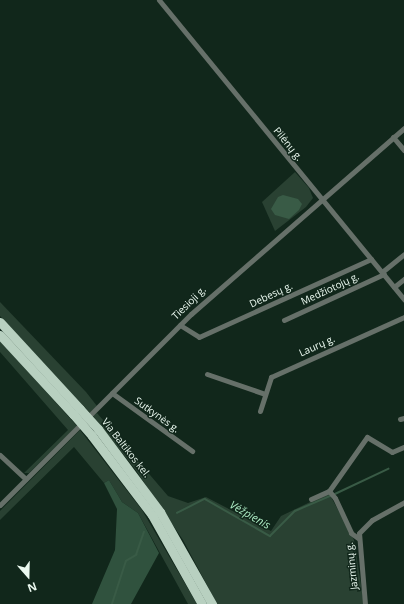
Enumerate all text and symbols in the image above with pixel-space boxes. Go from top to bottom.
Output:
street label: Pilėnų g. [271,125,305,163]
street label: Medžiotojų g. [299,270,361,308]
street label: Debesų g. [248,280,294,310]
street label: Tiesioji g. [169,284,209,322]
street label: Laurų g. [297,333,337,359]
street label: Sutkynės g. [132,395,182,435]
street label: Via Baltikos kel. [99,416,153,480]
water label: Vėžpienis [227,498,273,532]
street label: Jazminų g. [344,542,360,590]
north arrow [8,556,48,596]
text: N [26,579,39,596]

